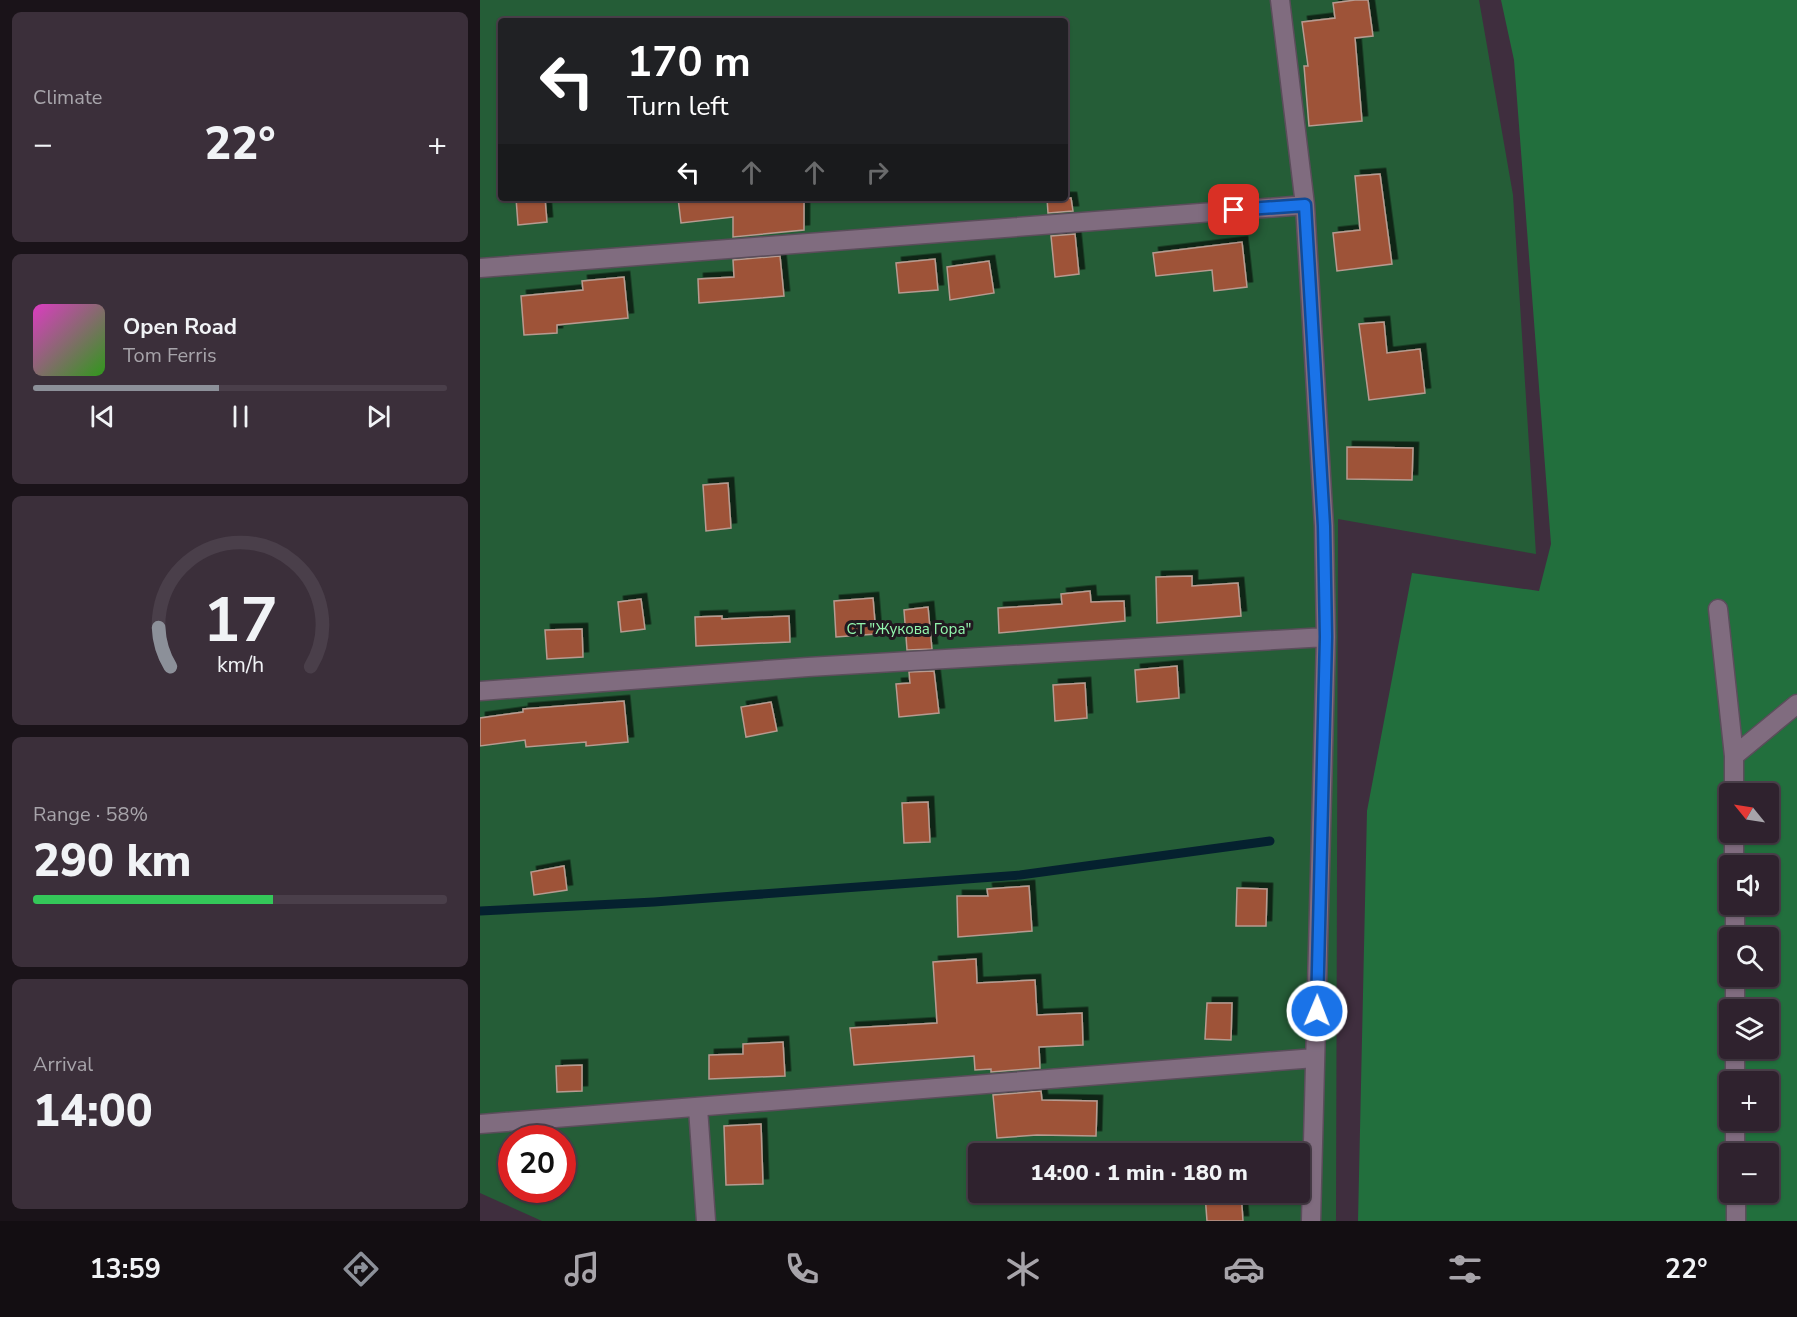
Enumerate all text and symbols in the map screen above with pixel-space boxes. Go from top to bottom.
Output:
text: 170 m [627,34,751,91]
icon: left [528,42,606,120]
text: Climate [33,84,102,111]
text: Turn left [627,88,728,125]
text: 22° [204,114,276,175]
text: − [33,122,53,167]
text: + [427,122,447,167]
icon: left [672,156,705,189]
icon: ahead [735,156,768,189]
icon: ahead [798,156,831,189]
icon: right [861,156,894,189]
pin [1208,184,1259,235]
icon: arrive [1217,193,1250,226]
text: Open Road [123,312,237,342]
text: Tom Ferris [123,342,217,369]
icon: previous [86,400,119,433]
icon: pause [224,400,257,433]
icon: next [362,400,395,433]
text: 17 [203,579,277,664]
park label: СТ "Жукова Гора" [847,619,971,639]
text: km/h [216,651,264,681]
north arrow [1719,783,1779,843]
map controls [1719,783,1779,1203]
text: Range · 58% [33,801,148,828]
text: 290 km [33,831,192,892]
button: sound [1719,855,1779,915]
button: search [1719,927,1779,987]
position arrow [1285,979,1349,1043]
button: layers [1719,999,1779,1059]
text: Arrival [33,1051,93,1078]
button: + [1719,1071,1779,1131]
text: 14:00 [33,1081,153,1142]
speed limit sign: 20 [498,1125,576,1203]
button: − [1719,1143,1779,1203]
text: 14:00 · 1 min · 180 m [1030,1158,1248,1188]
icon: directions [340,1248,382,1290]
icon: music [561,1248,603,1290]
icon: phone [781,1248,823,1290]
icon: climate [1002,1248,1044,1290]
icon: car [1223,1248,1265,1290]
icon: filters [1444,1248,1486,1290]
text: 13:59 [89,1251,161,1288]
text: 22° [1665,1251,1707,1288]

